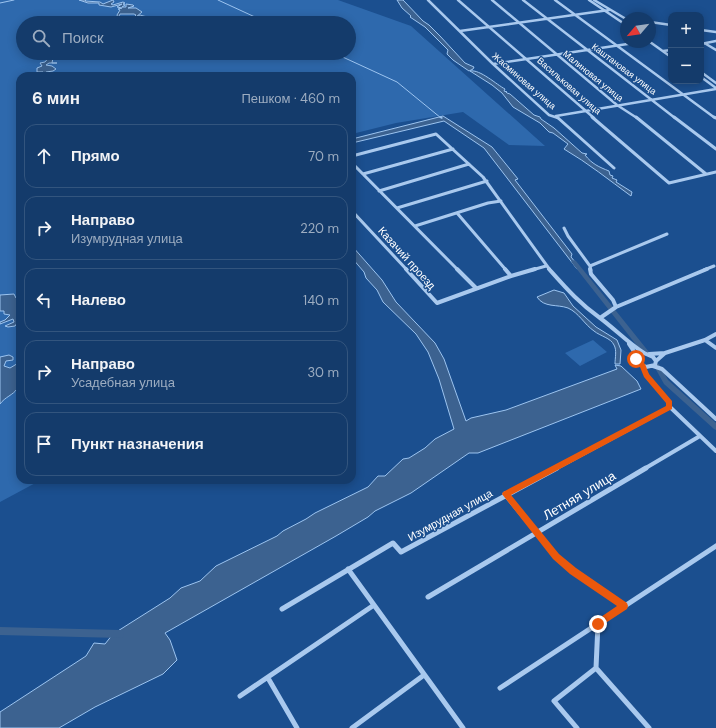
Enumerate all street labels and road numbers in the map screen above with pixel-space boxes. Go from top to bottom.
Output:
street label: Каштановая улица [589,41,659,97]
street label: Малиновая улица [560,48,626,104]
street label: Жасминовая улица [490,50,558,112]
street label: Васильковая улица [534,55,604,117]
street label: Казачий проезд [375,224,439,293]
street label: Летняя улица [540,467,619,524]
street label: Изумрудная улица [405,486,496,544]

